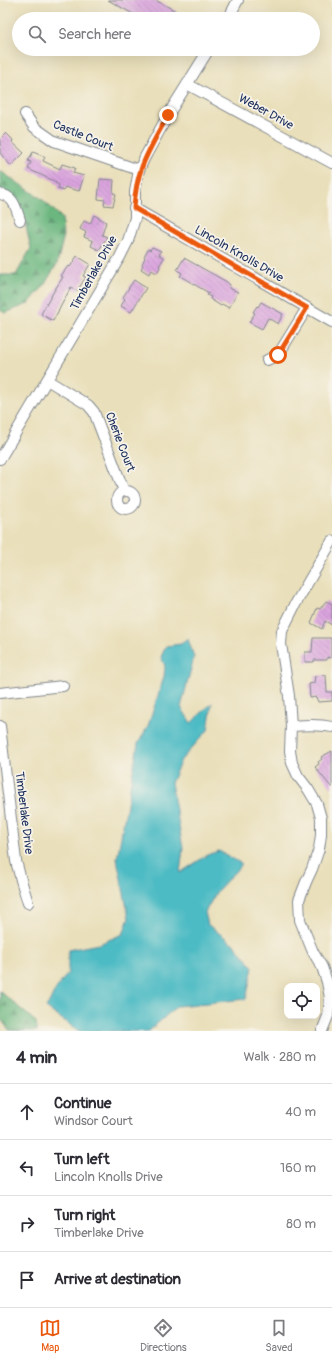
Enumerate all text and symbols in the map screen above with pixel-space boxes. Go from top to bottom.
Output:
search box [12,12,320,56]
icon: search [26,23,48,45]
text: Search here [58,25,131,44]
street label: Weber Drive [236,91,296,133]
route end [159,106,177,124]
street label: Castle Court [51,117,115,155]
street label: Lincoln Knolls Drive [192,222,286,286]
street label: Timberlake Drive [67,233,121,313]
route start [269,346,287,364]
street label: Cherie Court [102,410,138,474]
street label: Timberlake Drive [12,771,37,855]
map controls [284,983,320,1019]
button: locate [284,983,320,1019]
text: 4 min [16,1047,57,1068]
text: Walk · 280 m [243,1049,316,1065]
text: Continue [54,1094,112,1113]
icon: ahead [16,1101,38,1123]
text: 40 m [285,1104,316,1120]
text: Windsor Court [54,1113,133,1129]
text: Turn left [54,1150,110,1169]
icon: left [16,1157,38,1179]
text: 160 m [280,1160,316,1176]
text: Lincoln Knolls Drive [54,1169,163,1185]
text: Turn right [54,1206,115,1225]
icon: right [16,1213,38,1235]
text: 80 m [286,1216,316,1232]
text: Timberlake Drive [54,1225,144,1241]
icon: arrive [16,1269,38,1291]
text: Arrive at destination [54,1270,181,1289]
tab: Map [39,1317,61,1354]
tab: Directions [140,1317,187,1354]
tab: Saved [265,1317,293,1354]

